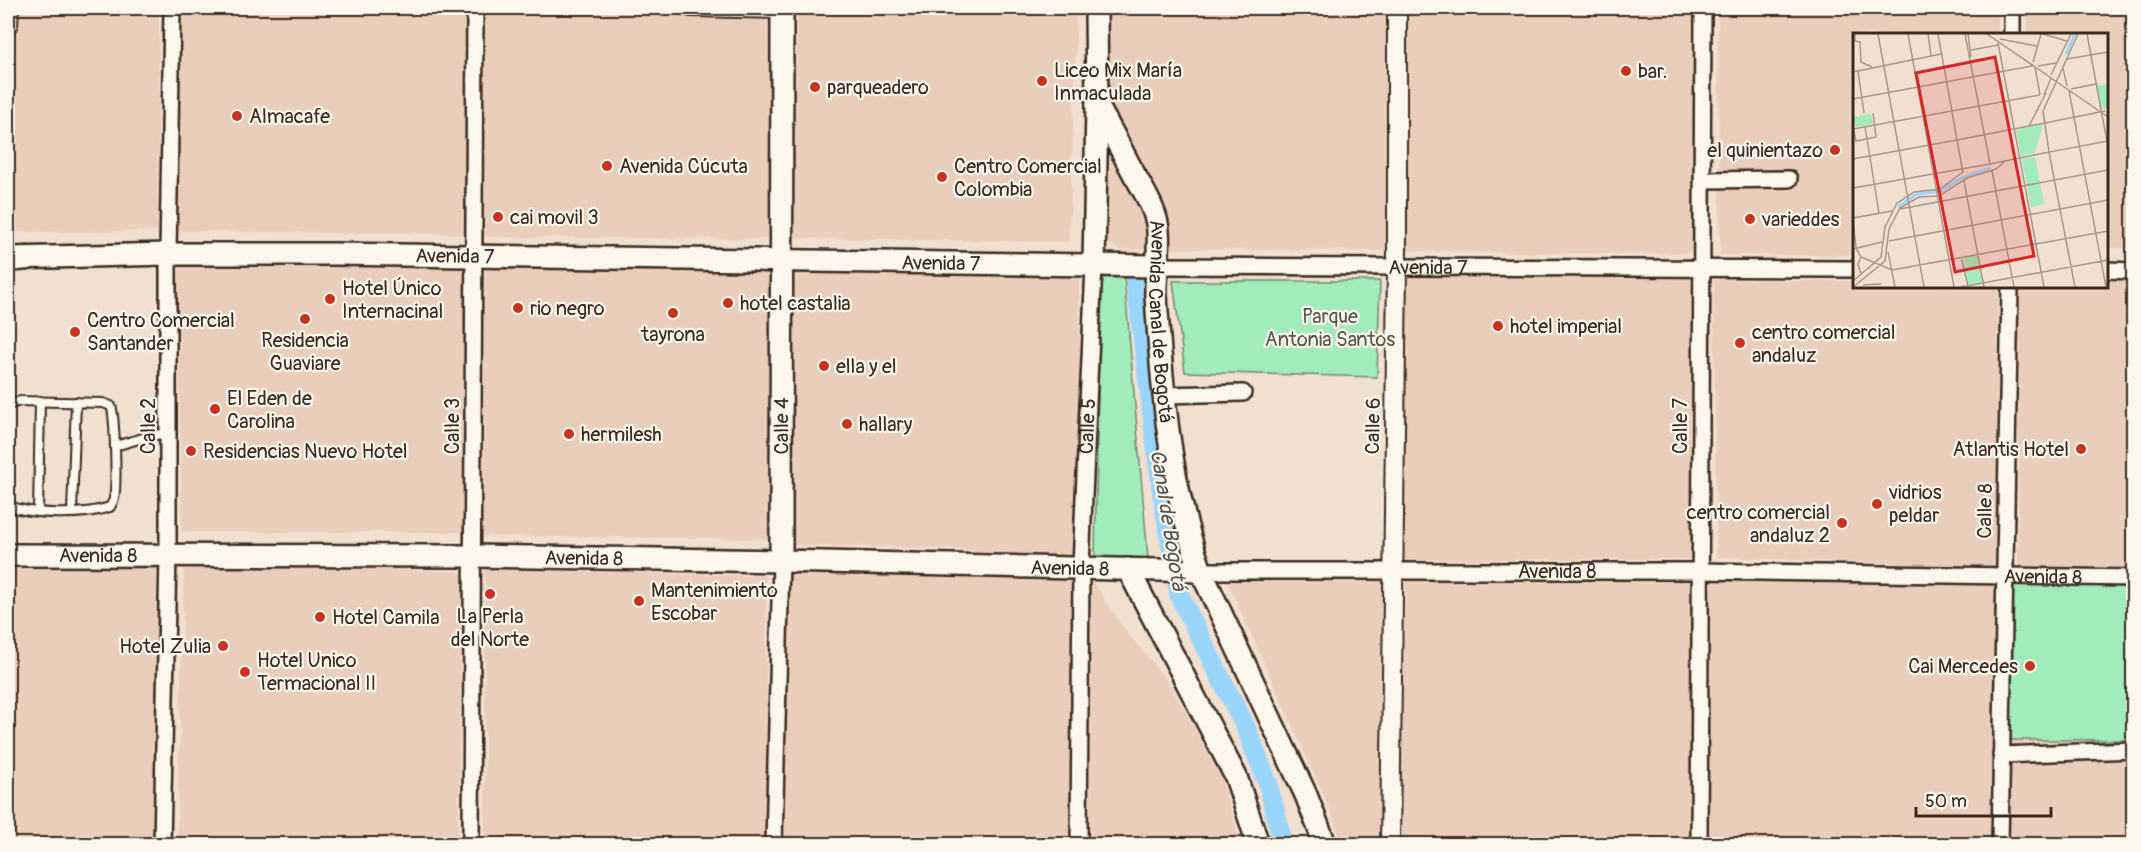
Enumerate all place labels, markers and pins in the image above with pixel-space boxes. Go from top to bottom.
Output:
place label: Liceo Mix María Inmaculada [1054,58,1182,106]
place label: bar. [1638,59,1667,84]
marker: bar. [1619,64,1633,78]
marker: Liceo Mix María Inmaculada [1035,74,1049,88]
place label: parqueadero [827,75,929,100]
marker: parqueadero [808,80,822,94]
place label: Almacafe [249,104,330,129]
marker: Almacafe [230,109,244,123]
place label: el quinientazo [1707,138,1823,163]
marker: el quinientazo [1828,143,1842,157]
place label: Avenida Cúcuta [619,154,748,179]
place label: Centro Comercial Colombia [954,154,1102,202]
marker: Avenida Cúcuta [600,159,614,173]
marker: Centro Comercial Colombia [935,170,949,184]
place label: cai movil 3 [510,205,599,230]
place label: varieddes [1761,207,1840,232]
marker: cai movil 3 [491,210,505,224]
marker: varieddes [1743,212,1757,226]
place label: Hotel Único Internacinal [342,276,443,324]
place label: hotel castalia [740,291,851,316]
marker: Hotel Único Internacinal [323,292,337,306]
place label: rio negro [530,296,605,321]
marker: hotel castalia [721,296,735,310]
marker: rio negro [511,301,525,315]
marker: tayrona [666,306,680,320]
place label: Centro Comercial Santander [87,308,235,356]
marker: Residencia Guaviare [298,312,312,326]
place label: hotel imperial [1510,314,1622,339]
marker: hotel imperial [1491,319,1505,333]
place label: centro comercial andaluz [1752,320,1895,368]
place label: tayrona [640,322,705,347]
marker: Centro Comercial Santander [68,325,82,339]
place label: Residencia Guaviare [261,328,349,376]
marker: centro comercial andaluz [1733,336,1747,350]
place label: ella y el [836,354,897,379]
marker: ella y el [817,359,831,373]
place label: El Eden de Carolina [227,386,312,434]
marker: El Eden de Carolina [208,402,222,416]
place label: hallary [859,412,913,437]
marker: hallary [840,417,854,431]
place label: hermilesh [581,422,662,447]
marker: hermilesh [562,427,576,441]
place label: Atlantis Hotel [1952,437,2069,462]
place label: Residencias Nuevo Hotel [203,439,408,464]
marker: Atlantis Hotel [2074,442,2088,456]
marker: Residencias Nuevo Hotel [184,444,198,458]
place label: vidrios peldar [1888,480,1942,528]
marker: vidrios peldar [1870,497,1884,511]
place label: centro comercial andaluz 2 [1687,500,1830,548]
marker: centro comercial andaluz 2 [1835,516,1849,530]
place label: Mantenimiento Escobar [651,578,778,626]
marker: La Perla del Norte [483,587,497,601]
marker: Mantenimiento Escobar [632,594,646,608]
place label: La Perla del Norte [451,604,529,652]
place label: Hotel Camila [332,605,439,630]
marker: Hotel Camila [313,610,327,624]
place label: Hotel Zulia [119,634,211,659]
marker: Hotel Zulia [216,639,230,653]
place label: Hotel Unico Termacional II [257,648,376,696]
place label: Cai Mercedes [1908,654,2018,679]
marker: Cai Mercedes [2023,659,2037,673]
marker: Hotel Unico Termacional II [238,665,252,679]

